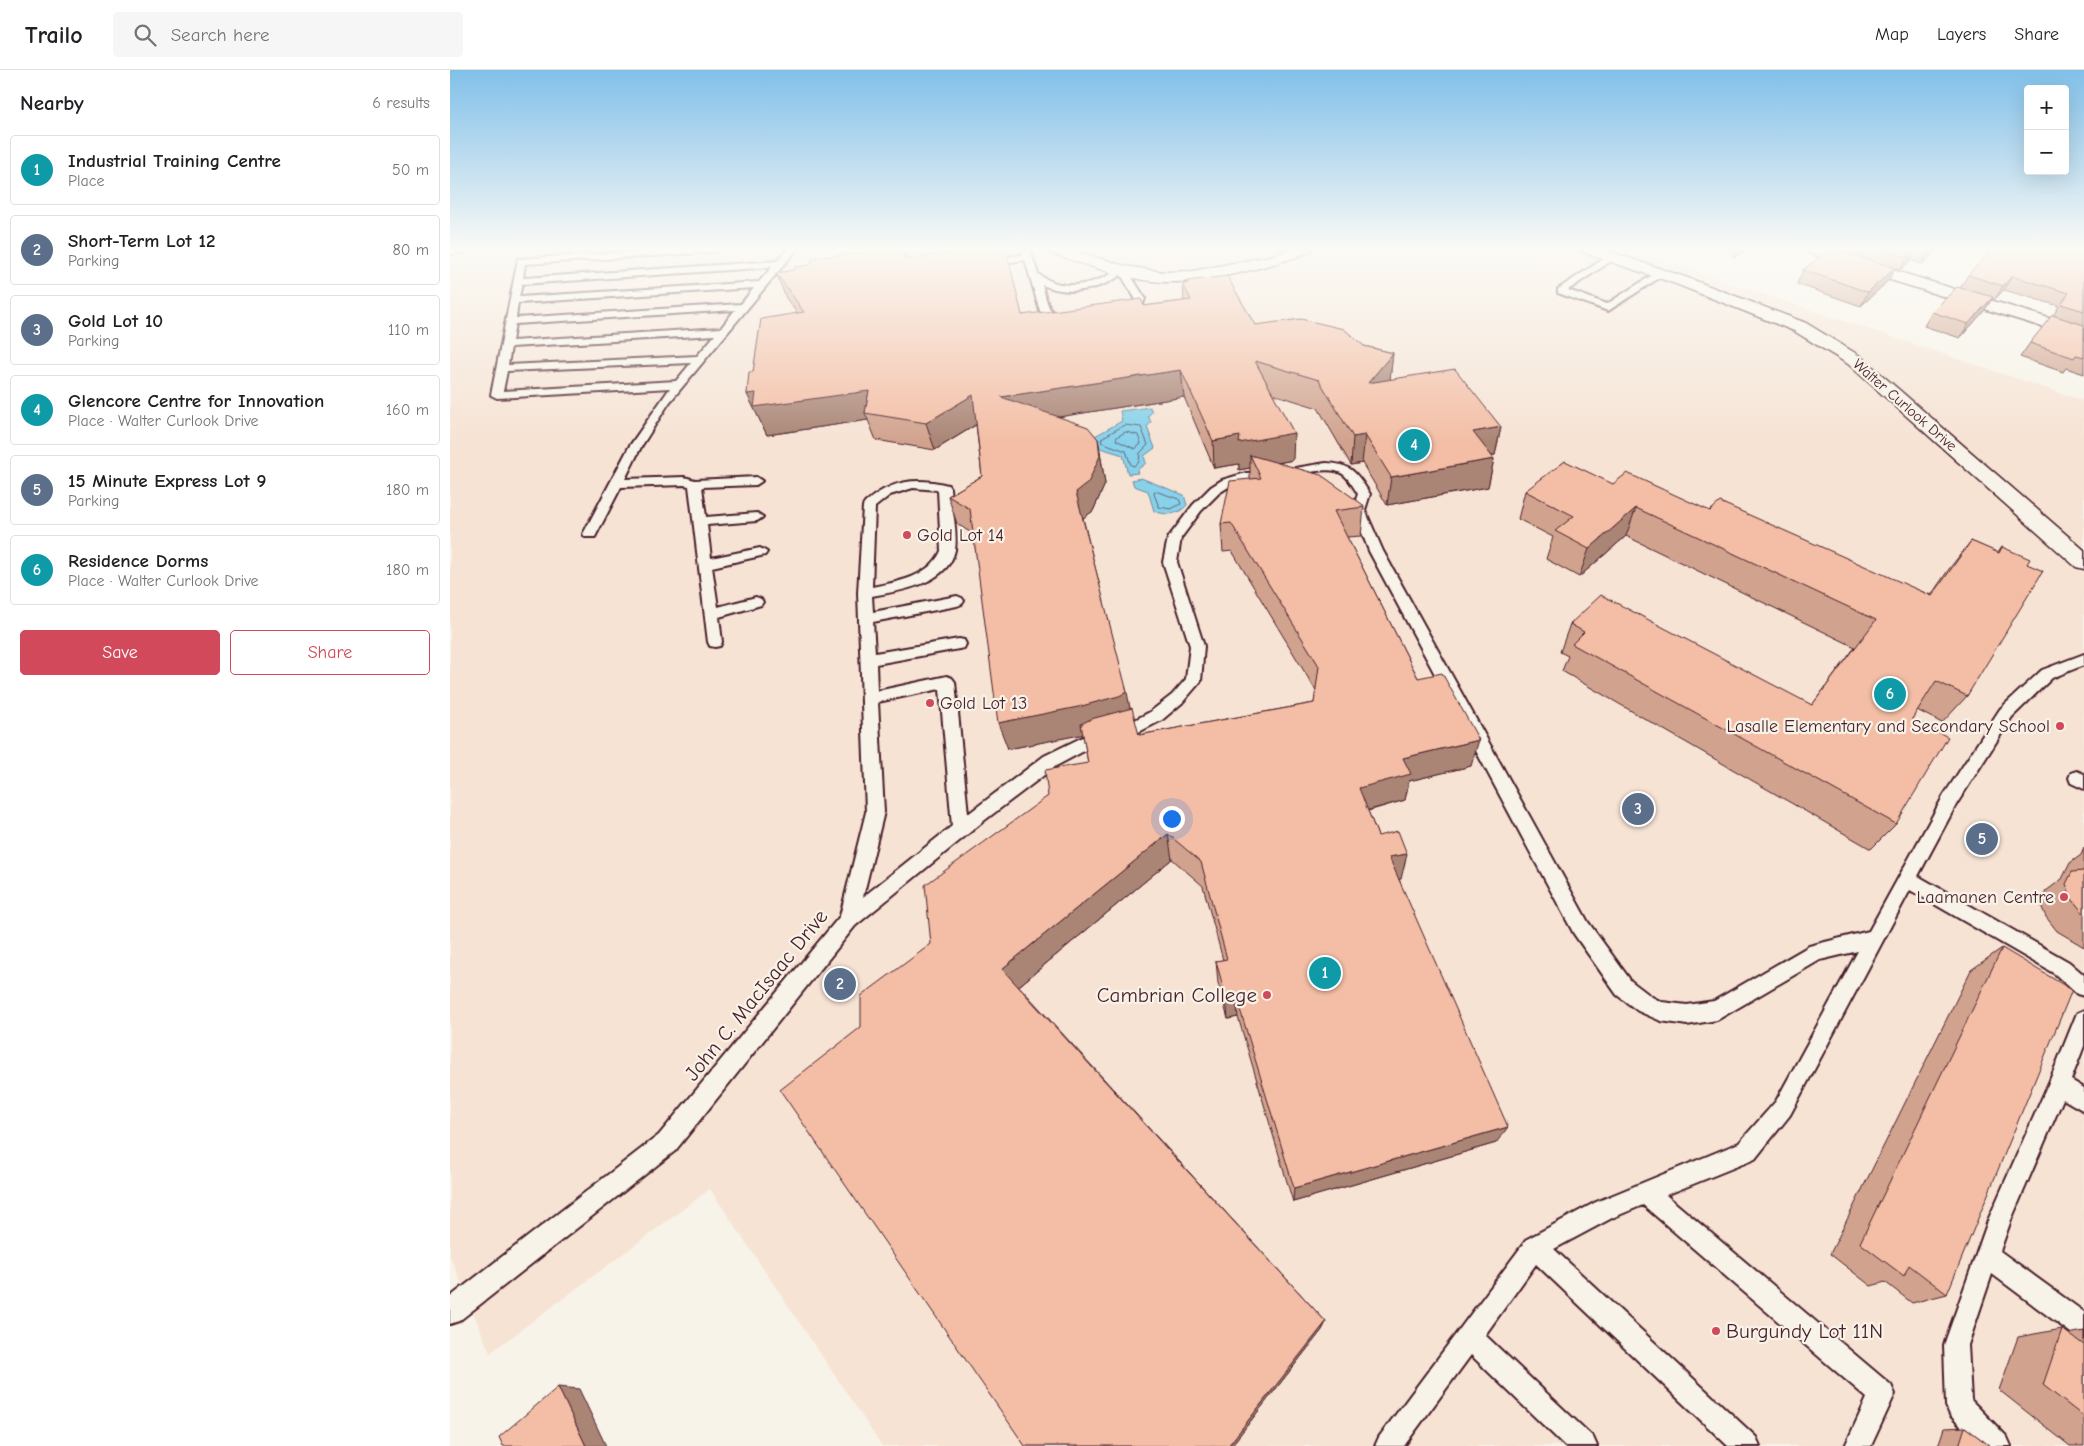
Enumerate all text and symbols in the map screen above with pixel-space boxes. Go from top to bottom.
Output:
search box [113,12,463,57]
text: Trailo [25,21,83,49]
icon: search [131,21,159,49]
text: Search here [171,24,270,46]
text: Map [1875,24,1909,45]
text: Layers [1937,24,1986,45]
text: Share [2014,24,2059,45]
map controls [2024,85,2069,175]
button: + [2024,85,2069,130]
text: Nearby [20,91,84,115]
text: 6 results [372,94,430,112]
button: − [2024,130,2069,175]
text: Industrial Training Centre [68,150,281,172]
text: 1 [34,161,40,179]
text: 50 m [392,161,429,179]
text: Place [68,172,104,190]
text: Short-Term Lot 12 [68,230,215,252]
text: 2 [33,241,41,259]
text: 80 m [392,241,429,259]
text: Parking [68,252,120,270]
text: Gold Lot 10 [68,310,163,332]
text: 3 [33,321,41,339]
text: 110 m [388,321,429,339]
text: Parking [68,332,120,350]
street label: Walter Curlook Drive [1849,355,1961,455]
text: Glencore Centre for Innovation [68,390,324,412]
text: 4 [33,401,41,419]
text: 160 m [386,401,429,419]
text: Place · Walter Curlook Drive [68,412,259,430]
pin: 4 [1398,426,1430,464]
text: 15 Minute Express Lot 9 [68,470,267,492]
text: 5 [33,481,41,499]
text: 180 m [386,481,429,499]
text: Parking [68,492,120,510]
place label: Gold Lot 14 [917,525,1004,546]
marker: Gold Lot 14 [901,529,913,541]
text: Residence Dorms [68,550,208,572]
text: 6 [33,561,41,579]
text: 180 m [386,561,429,579]
text: Place · Walter Curlook Drive [68,572,259,590]
button: Save [20,630,220,675]
button: Share [230,630,430,675]
pin: 6 [1874,675,1906,713]
place label: Gold Lot 13 [940,693,1027,714]
marker: Gold Lot 13 [924,697,936,709]
place label: Lasalle Elementary and Secondary School [1726,716,2050,737]
marker: Lasalle Elementary and Secondary School [2054,720,2066,732]
pin: 3 [1622,790,1654,828]
your location [1159,806,1185,832]
pin: 5 [1966,820,1998,858]
place label: Laamanen Centre [1917,887,2054,908]
marker: Laamanen Centre [2058,891,2070,903]
street label: John C. MacIsaac Drive [680,905,832,1085]
pin: 1 [1309,954,1341,992]
pin: 2 [824,965,856,1003]
place label: Cambrian College [1097,983,1257,1007]
marker: Cambrian College [1261,989,1273,1001]
place label: Burgundy Lot 11N [1726,1319,1883,1343]
marker: Burgundy Lot 11N [1710,1325,1722,1337]

